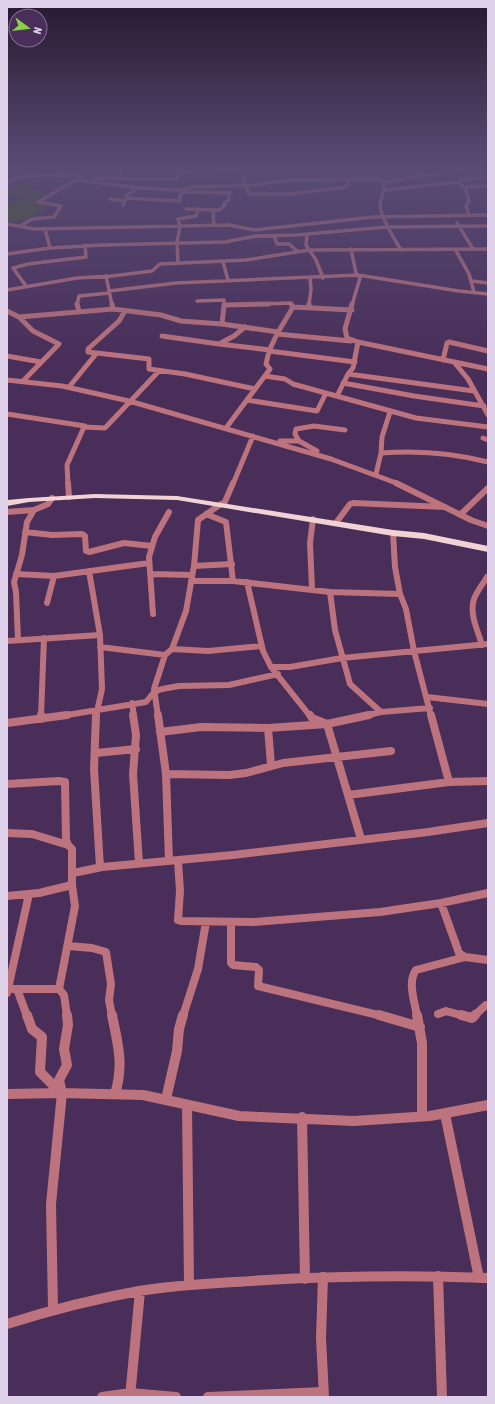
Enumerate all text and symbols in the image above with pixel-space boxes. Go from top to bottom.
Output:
north arrow [8,8,48,48]
text: N [31,26,44,35]

